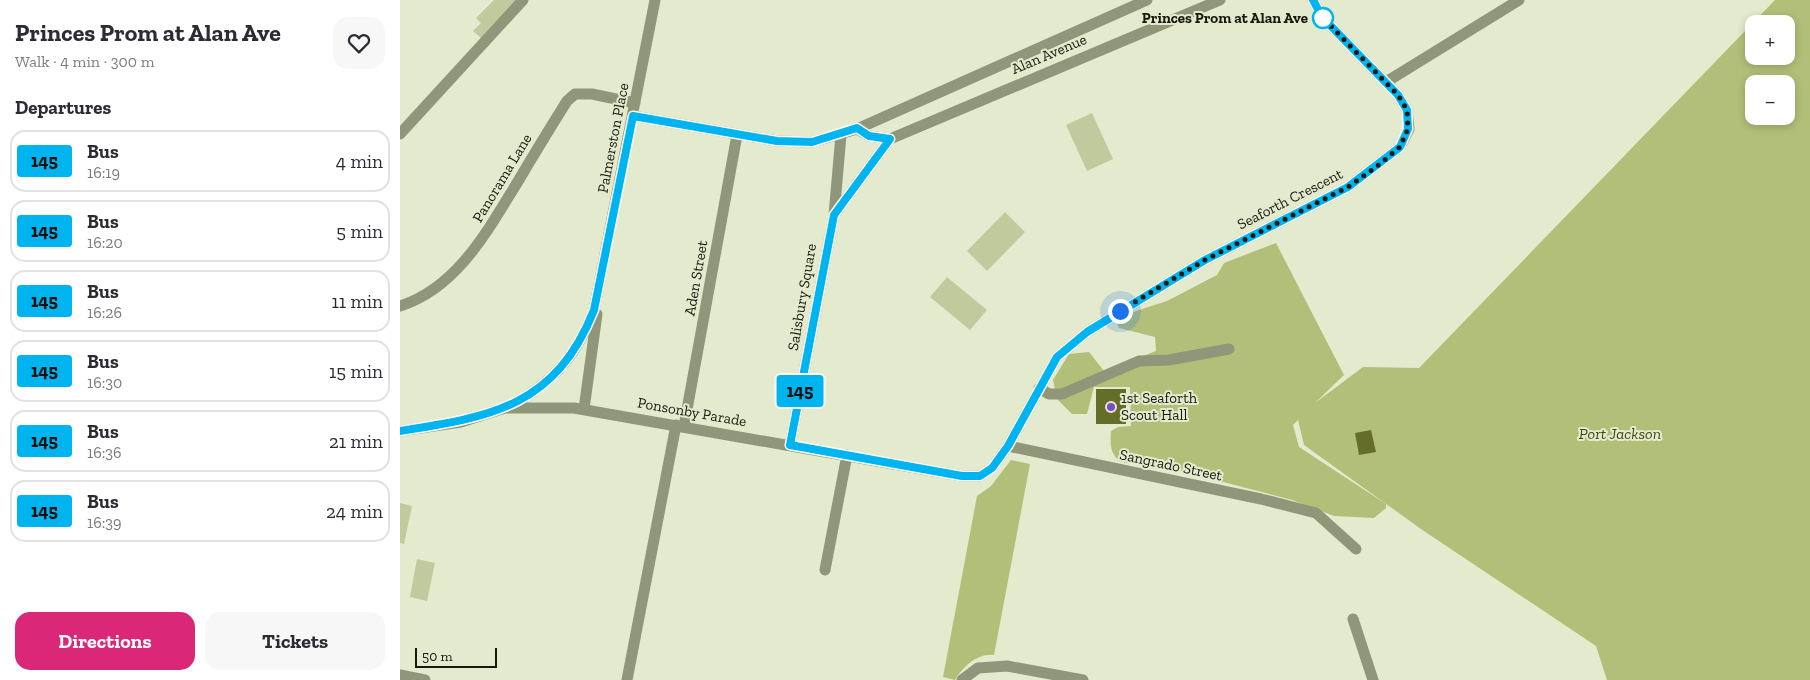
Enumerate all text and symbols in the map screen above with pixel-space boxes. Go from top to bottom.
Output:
marker: Princes Prom at Alan Ave [1312,7,1334,29]
place label: Princes Prom at Alan Ave [1142,9,1308,27]
map controls [1745,15,1795,125]
button: + [1745,15,1795,65]
button: heart [333,17,385,69]
text: Princes Prom at Alan Ave [15,18,281,47]
street label: Alan Avenue [1009,30,1089,78]
text: Walk · 4 min · 300 m [15,52,155,71]
button: − [1745,75,1795,125]
street label: Palmerston Place [594,81,632,195]
text: Departures [15,96,111,119]
street label: Panorama Lane [468,130,536,226]
text: Bus [87,140,119,163]
text: 145 [31,150,58,172]
text: 4 min [336,150,383,173]
text: 16:19 [87,163,120,182]
street label: Seaforth Crescent [1234,164,1346,233]
text: Bus [87,210,119,233]
text: 145 [31,220,58,242]
text: 5 min [336,220,383,243]
text: 16:20 [87,233,123,252]
street label: Aden Street [681,238,712,317]
street label: Salisbury Square [784,242,820,352]
text: Bus [87,280,119,303]
text: 145 [31,290,58,312]
text: 11 min [331,290,383,313]
your location [1108,299,1133,324]
text: 16:26 [87,303,122,322]
text: Bus [87,350,119,373]
text: 145 [31,360,58,382]
text: 15 min [329,360,383,383]
text: 16:30 [87,373,122,392]
line badge: 145 [771,375,829,407]
text: 145 [787,380,813,402]
place label: 1st Seaforth Scout Hall [1121,389,1198,424]
street label: Ponsonby Parade [636,394,748,430]
marker: 1st Seaforth Scout Hall [1105,401,1117,413]
text: Bus [87,420,119,443]
water label: Port Jackson [1579,424,1661,443]
text: 145 [31,430,58,452]
text: 21 min [329,430,383,453]
text: 16:36 [87,443,122,462]
street label: Sangrado Street [1118,445,1224,485]
text: Bus [87,490,119,513]
text: 145 [31,500,58,522]
text: 24 min [326,500,383,523]
text: 16:39 [87,513,122,532]
button: Directions [15,612,195,670]
button: Tickets [205,612,385,670]
scale bar [415,645,498,668]
text: 50 m [422,648,453,665]

